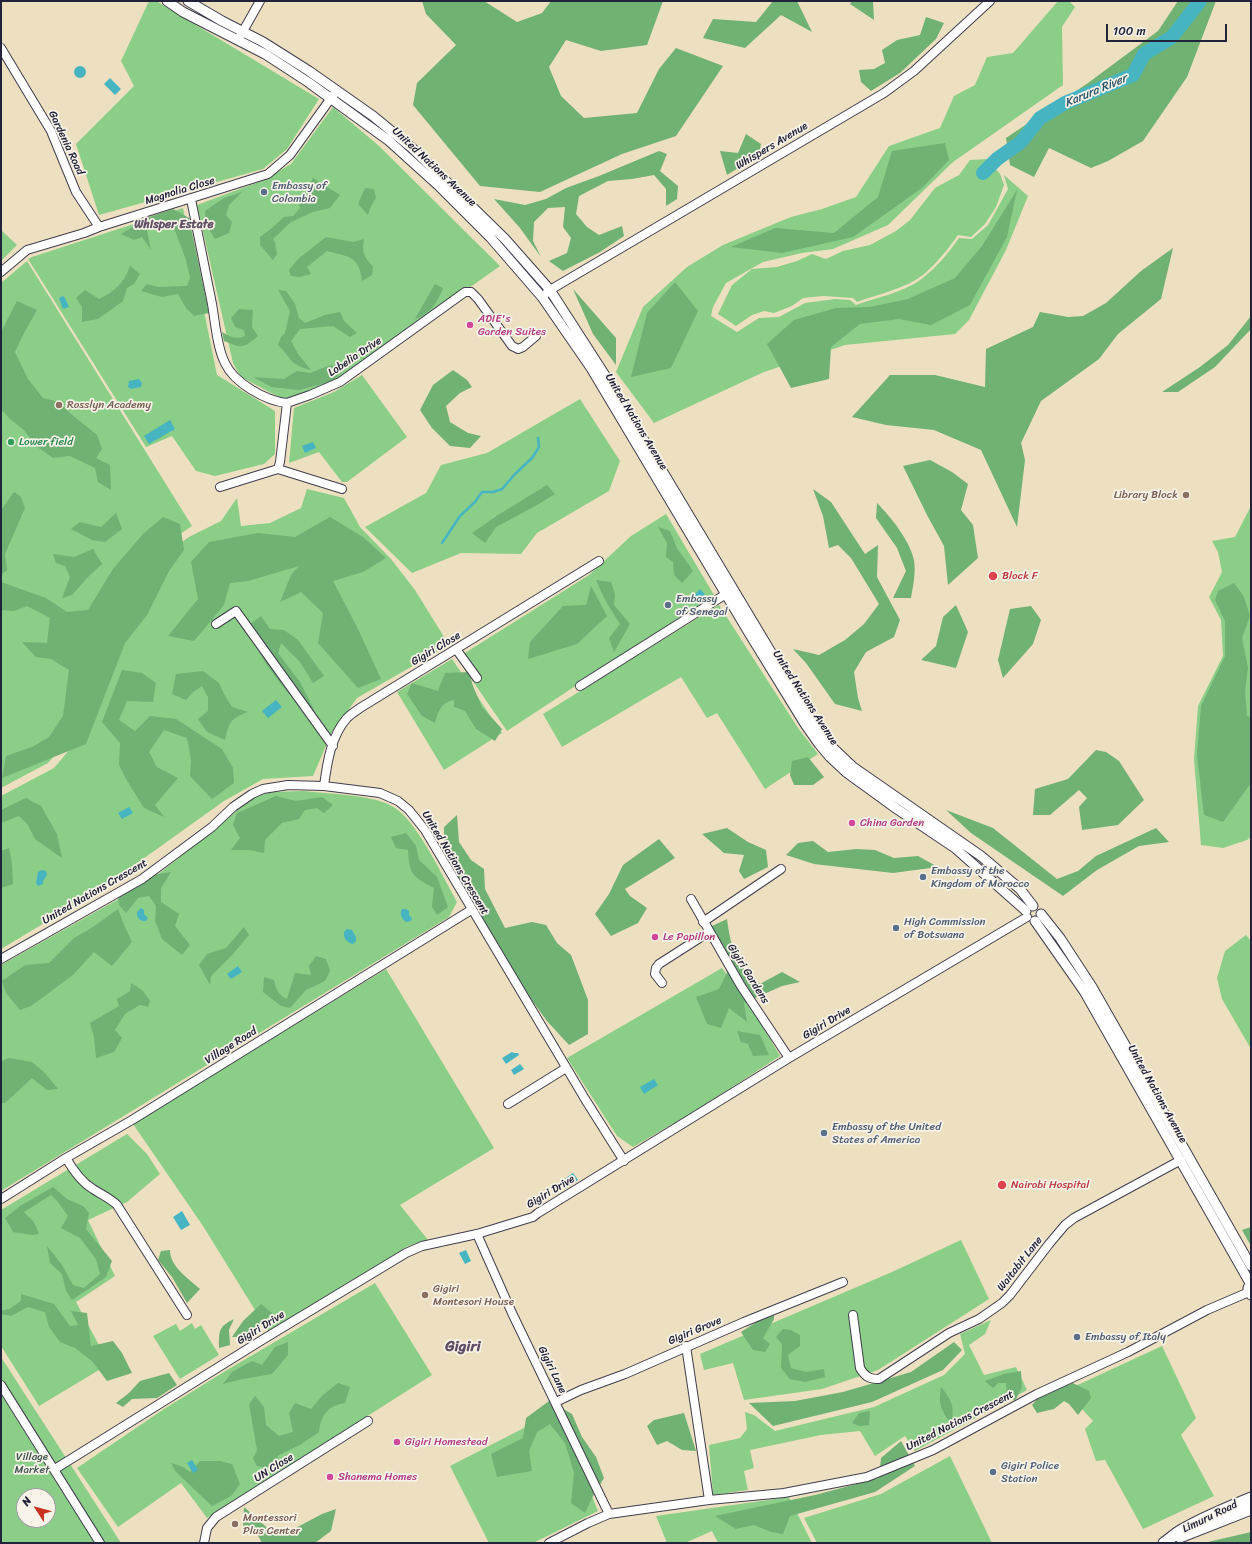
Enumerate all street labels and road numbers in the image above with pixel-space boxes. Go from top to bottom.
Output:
street label: Gardenia Road [45,109,87,177]
street label: Whispers Avenue [734,119,810,173]
street label: United Nations Avenue [389,125,479,209]
street label: Magnolia Close [143,174,217,208]
street label: Lobelia Drive [326,334,384,380]
street label: United Nations Avenue [602,371,670,473]
street label: Gigiri Close [409,629,463,669]
street label: United Nations Avenue [769,648,841,748]
street label: United Nations Crescent [419,809,491,917]
street label: United Nations Crescent [40,857,150,927]
street label: Gigiri Gardens [724,942,772,1006]
street label: Gigiri Drive [801,1003,853,1043]
street label: Village Road [203,1025,259,1067]
street label: United Nations Avenue [1125,1043,1189,1145]
street label: Gigiri Drive [525,1172,577,1212]
street label: Waitabit Lane [995,1234,1045,1294]
street label: Gigiri Drive [235,1308,287,1348]
street label: Gigiri Grove [666,1314,724,1348]
street label: Gigiri Lane [535,1344,569,1396]
street label: United Nations Crescent [904,1388,1016,1454]
street label: UN Close [252,1451,296,1485]
street label: Limuru Road [1180,1498,1240,1536]

